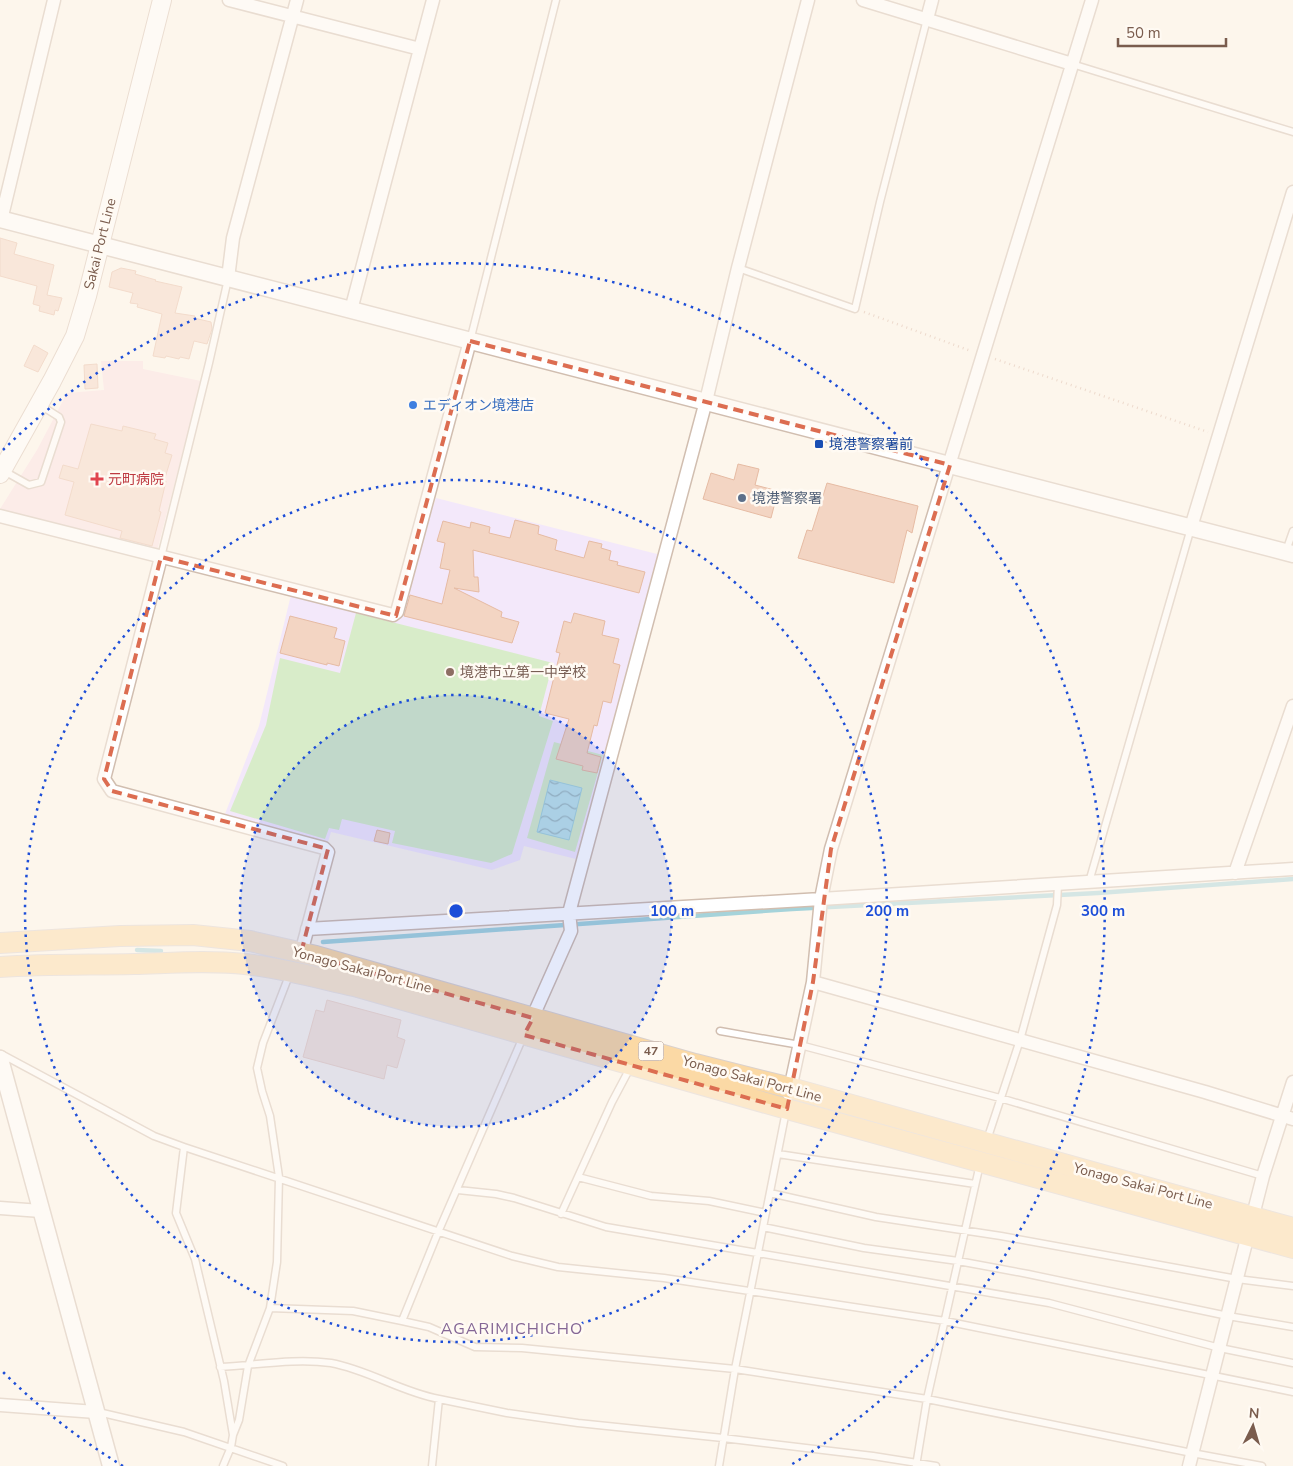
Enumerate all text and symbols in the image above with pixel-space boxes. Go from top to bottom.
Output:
scale bar [1118,15,1226,47]
text: 50 m [1126,23,1161,43]
street label: Sakai Port Line [79,196,121,292]
place label: エディオン境港店 [423,396,534,415]
marker: エディオン境港店 [407,399,419,411]
place label: 境港警察署前 [829,435,913,454]
marker: 境港警察署前 [813,438,825,450]
place label: 元町病院 [108,470,164,489]
marker: 元町病院 [90,472,104,486]
place label: 境港警察署 [752,489,822,508]
marker: 境港警察署 [736,492,748,504]
place label: 境港市立第一中学校 [460,663,586,682]
marker: 境港市立第一中学校 [444,666,456,678]
text: 100 m [650,901,694,921]
text: 200 m [865,901,909,921]
text: 300 m [1081,901,1125,921]
centre of rings [447,902,465,920]
street label: Yonago Sakai Port Line [289,942,434,998]
road number: 47 [638,1042,664,1060]
street label: Yonago Sakai Port Line [679,1051,824,1107]
street label: Yonago Sakai Port Line [1070,1158,1215,1214]
district label: AGARIMICHICHO [441,1318,583,1340]
north arrow [1228,1401,1278,1451]
text: N [1248,1404,1260,1423]

